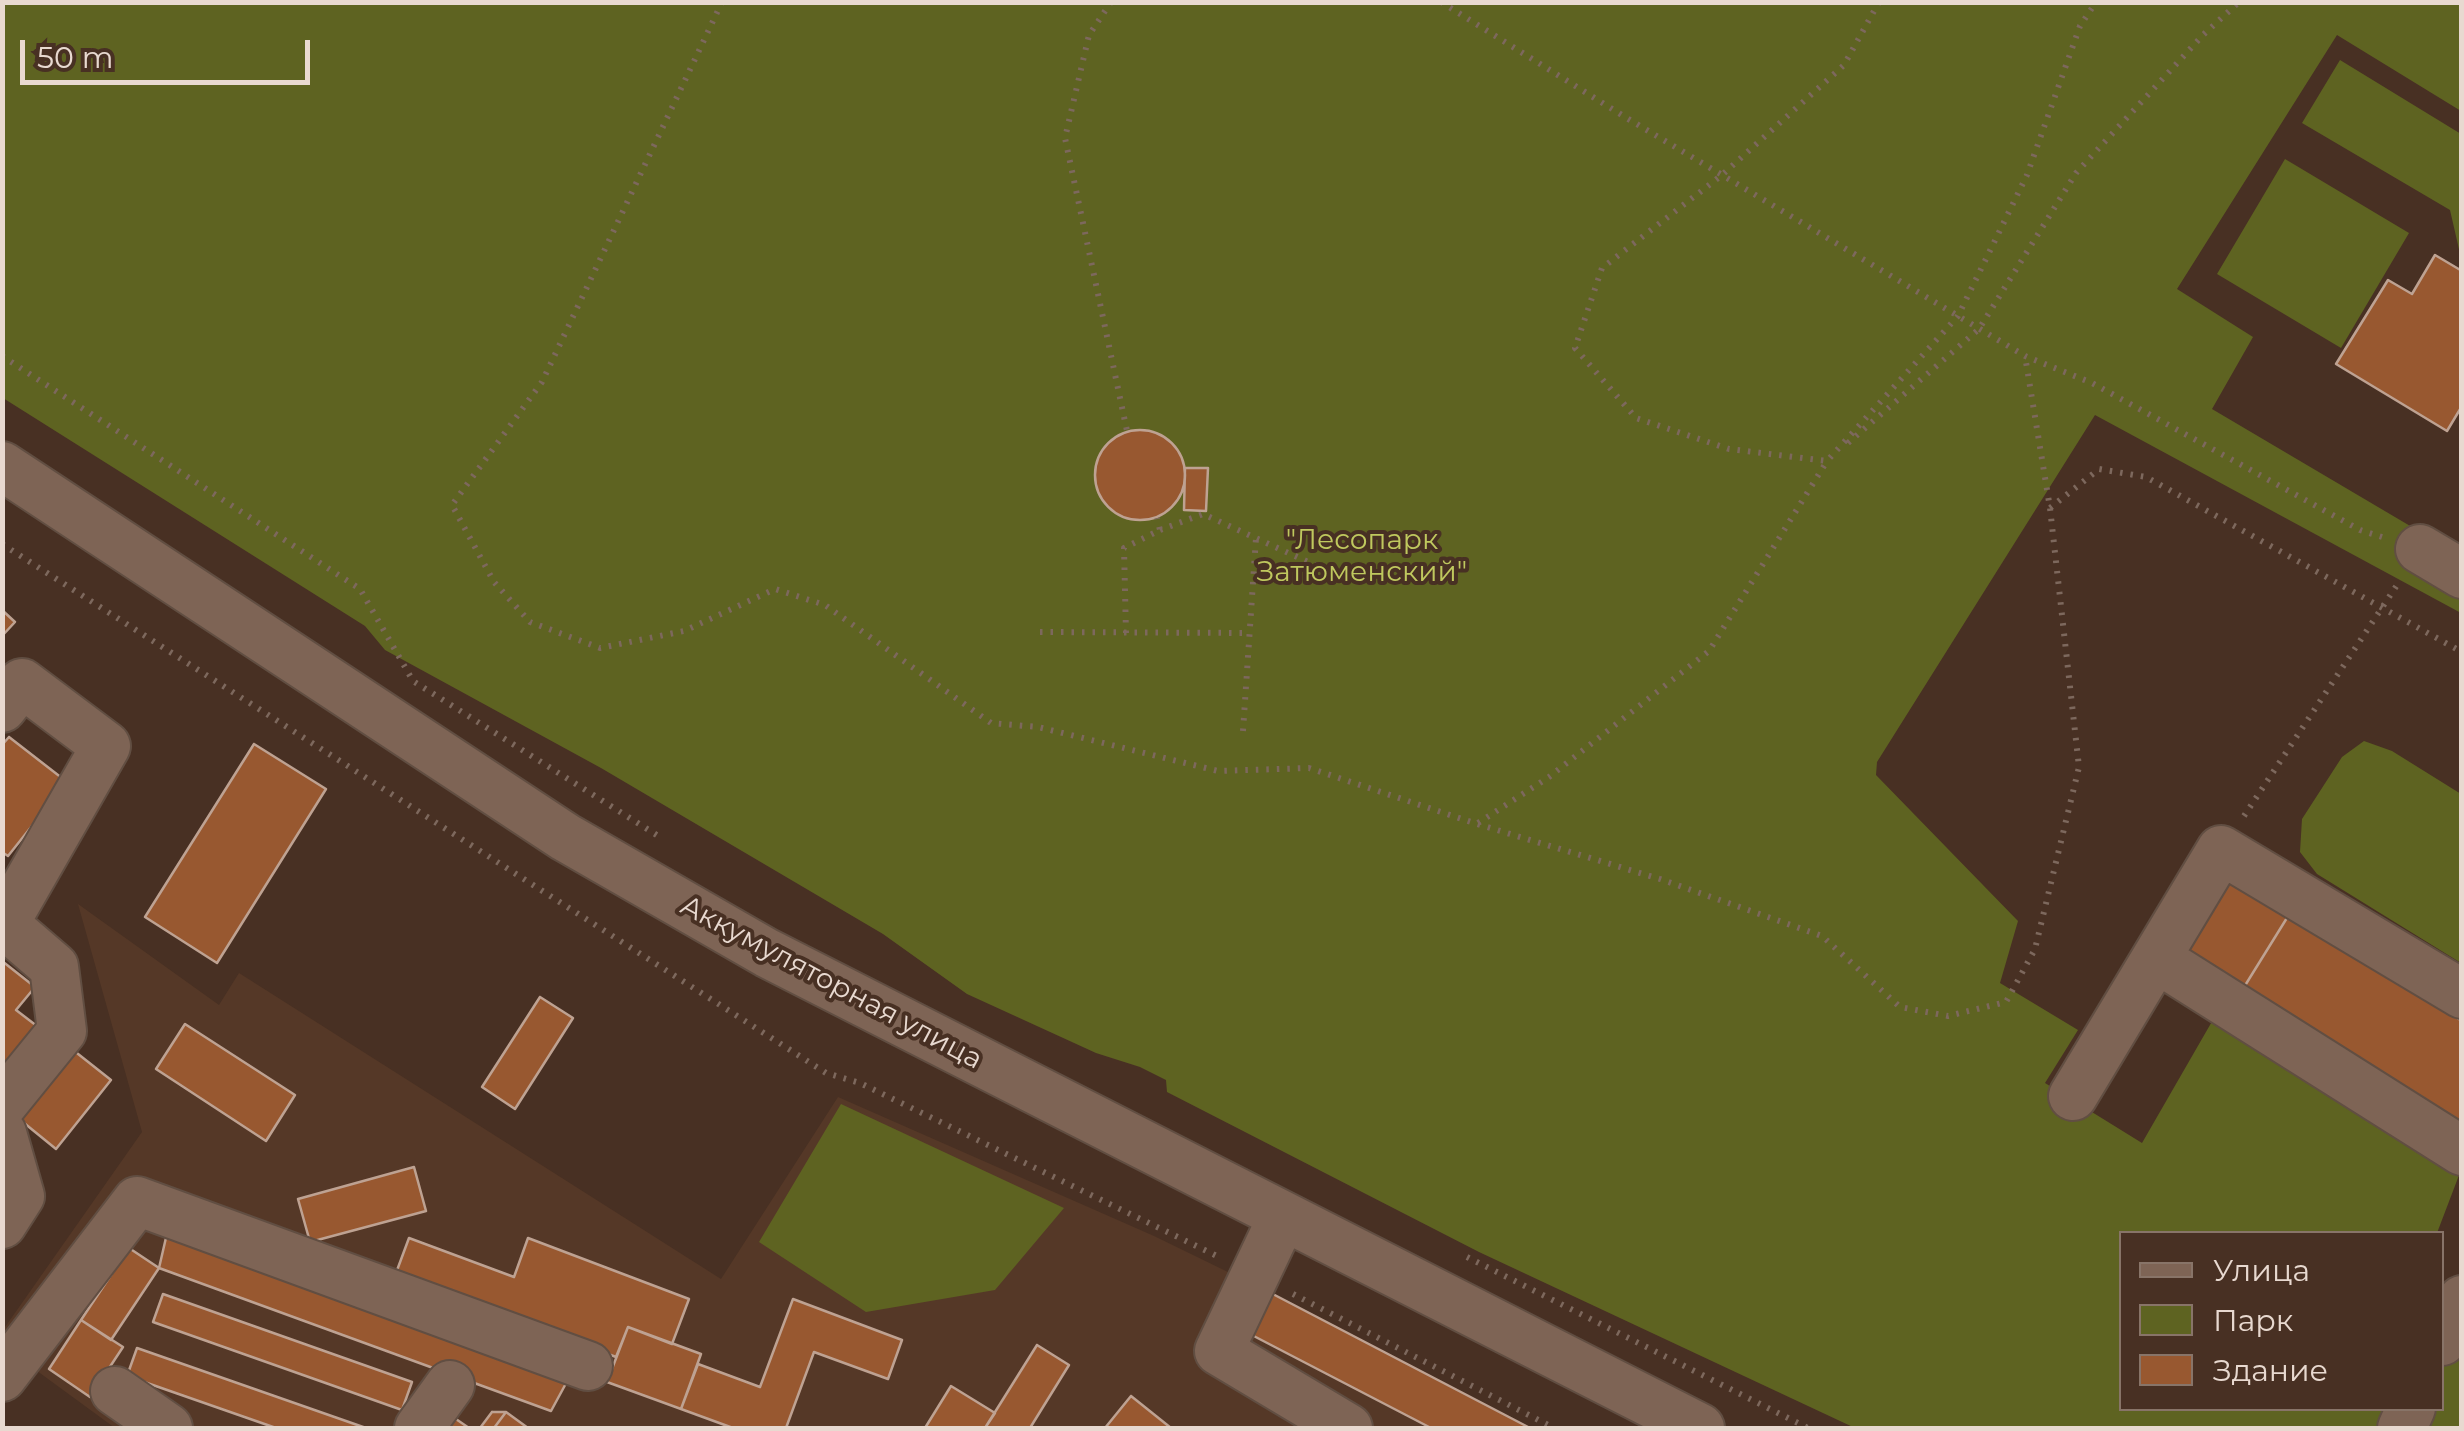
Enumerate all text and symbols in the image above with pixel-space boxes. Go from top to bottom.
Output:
scale bar [25,20,315,82]
text: 50 m [37,39,114,76]
park label: "Лесопарк Затюменский" [1257,524,1467,590]
street label: Аккумуляторная улица [674,889,988,1077]
legend [2119,1231,2444,1411]
text: Улица [2213,1252,2310,1289]
text: Парк [2213,1302,2293,1339]
text: Здание [2213,1352,2328,1389]

